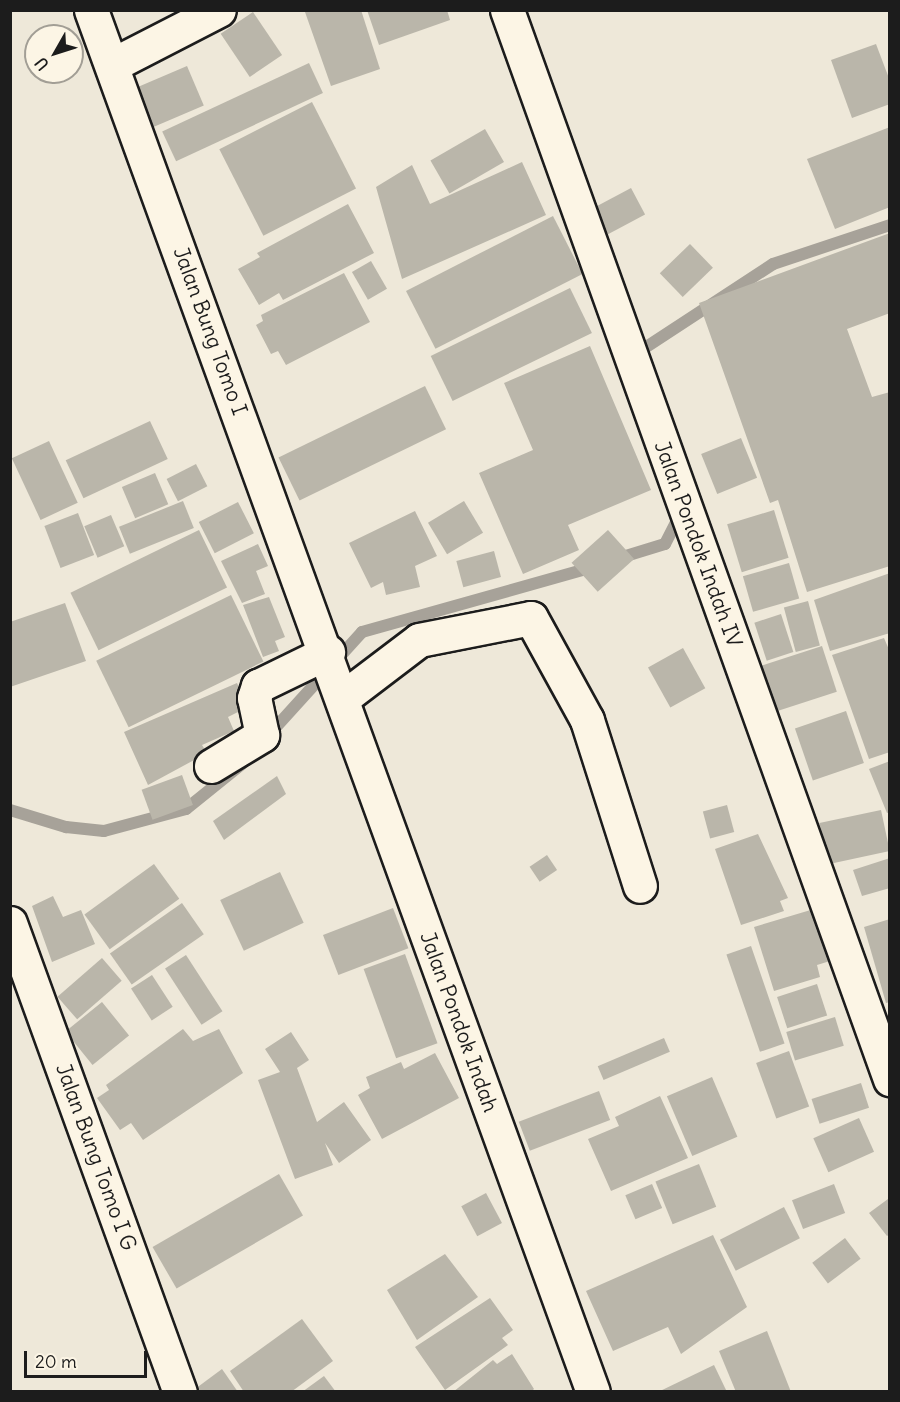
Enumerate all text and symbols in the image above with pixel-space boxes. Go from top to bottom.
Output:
north arrow [24,24,84,84]
text: U [30,54,53,75]
street label: Jalan Bung Tomo I [168,243,252,419]
street label: Jalan Pondok Indah IV [649,438,747,650]
street label: Jalan Pondok Indah [415,928,503,1116]
street label: Jalan Bung Tomo I G [50,1060,142,1254]
scale bar [27,1339,150,1377]
text: 20 m [35,1350,77,1373]

